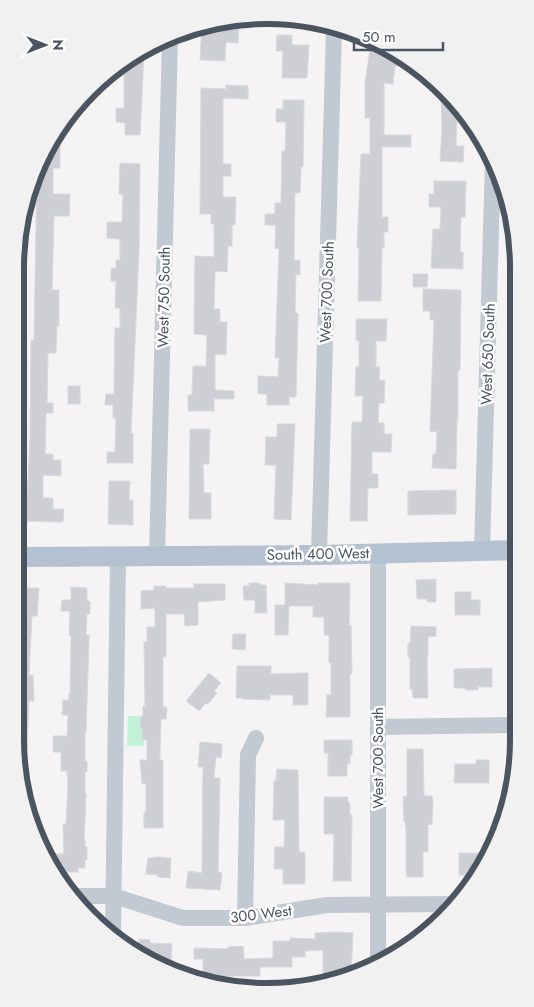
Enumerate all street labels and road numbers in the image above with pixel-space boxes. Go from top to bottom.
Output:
street label: West 700 South [314,241,340,343]
street label: West 750 South [152,246,176,348]
street label: West 650 South [475,303,501,405]
street label: South 400 West [267,542,370,566]
street label: West 700 South [367,707,389,809]
street label: 300 West [229,899,293,929]

